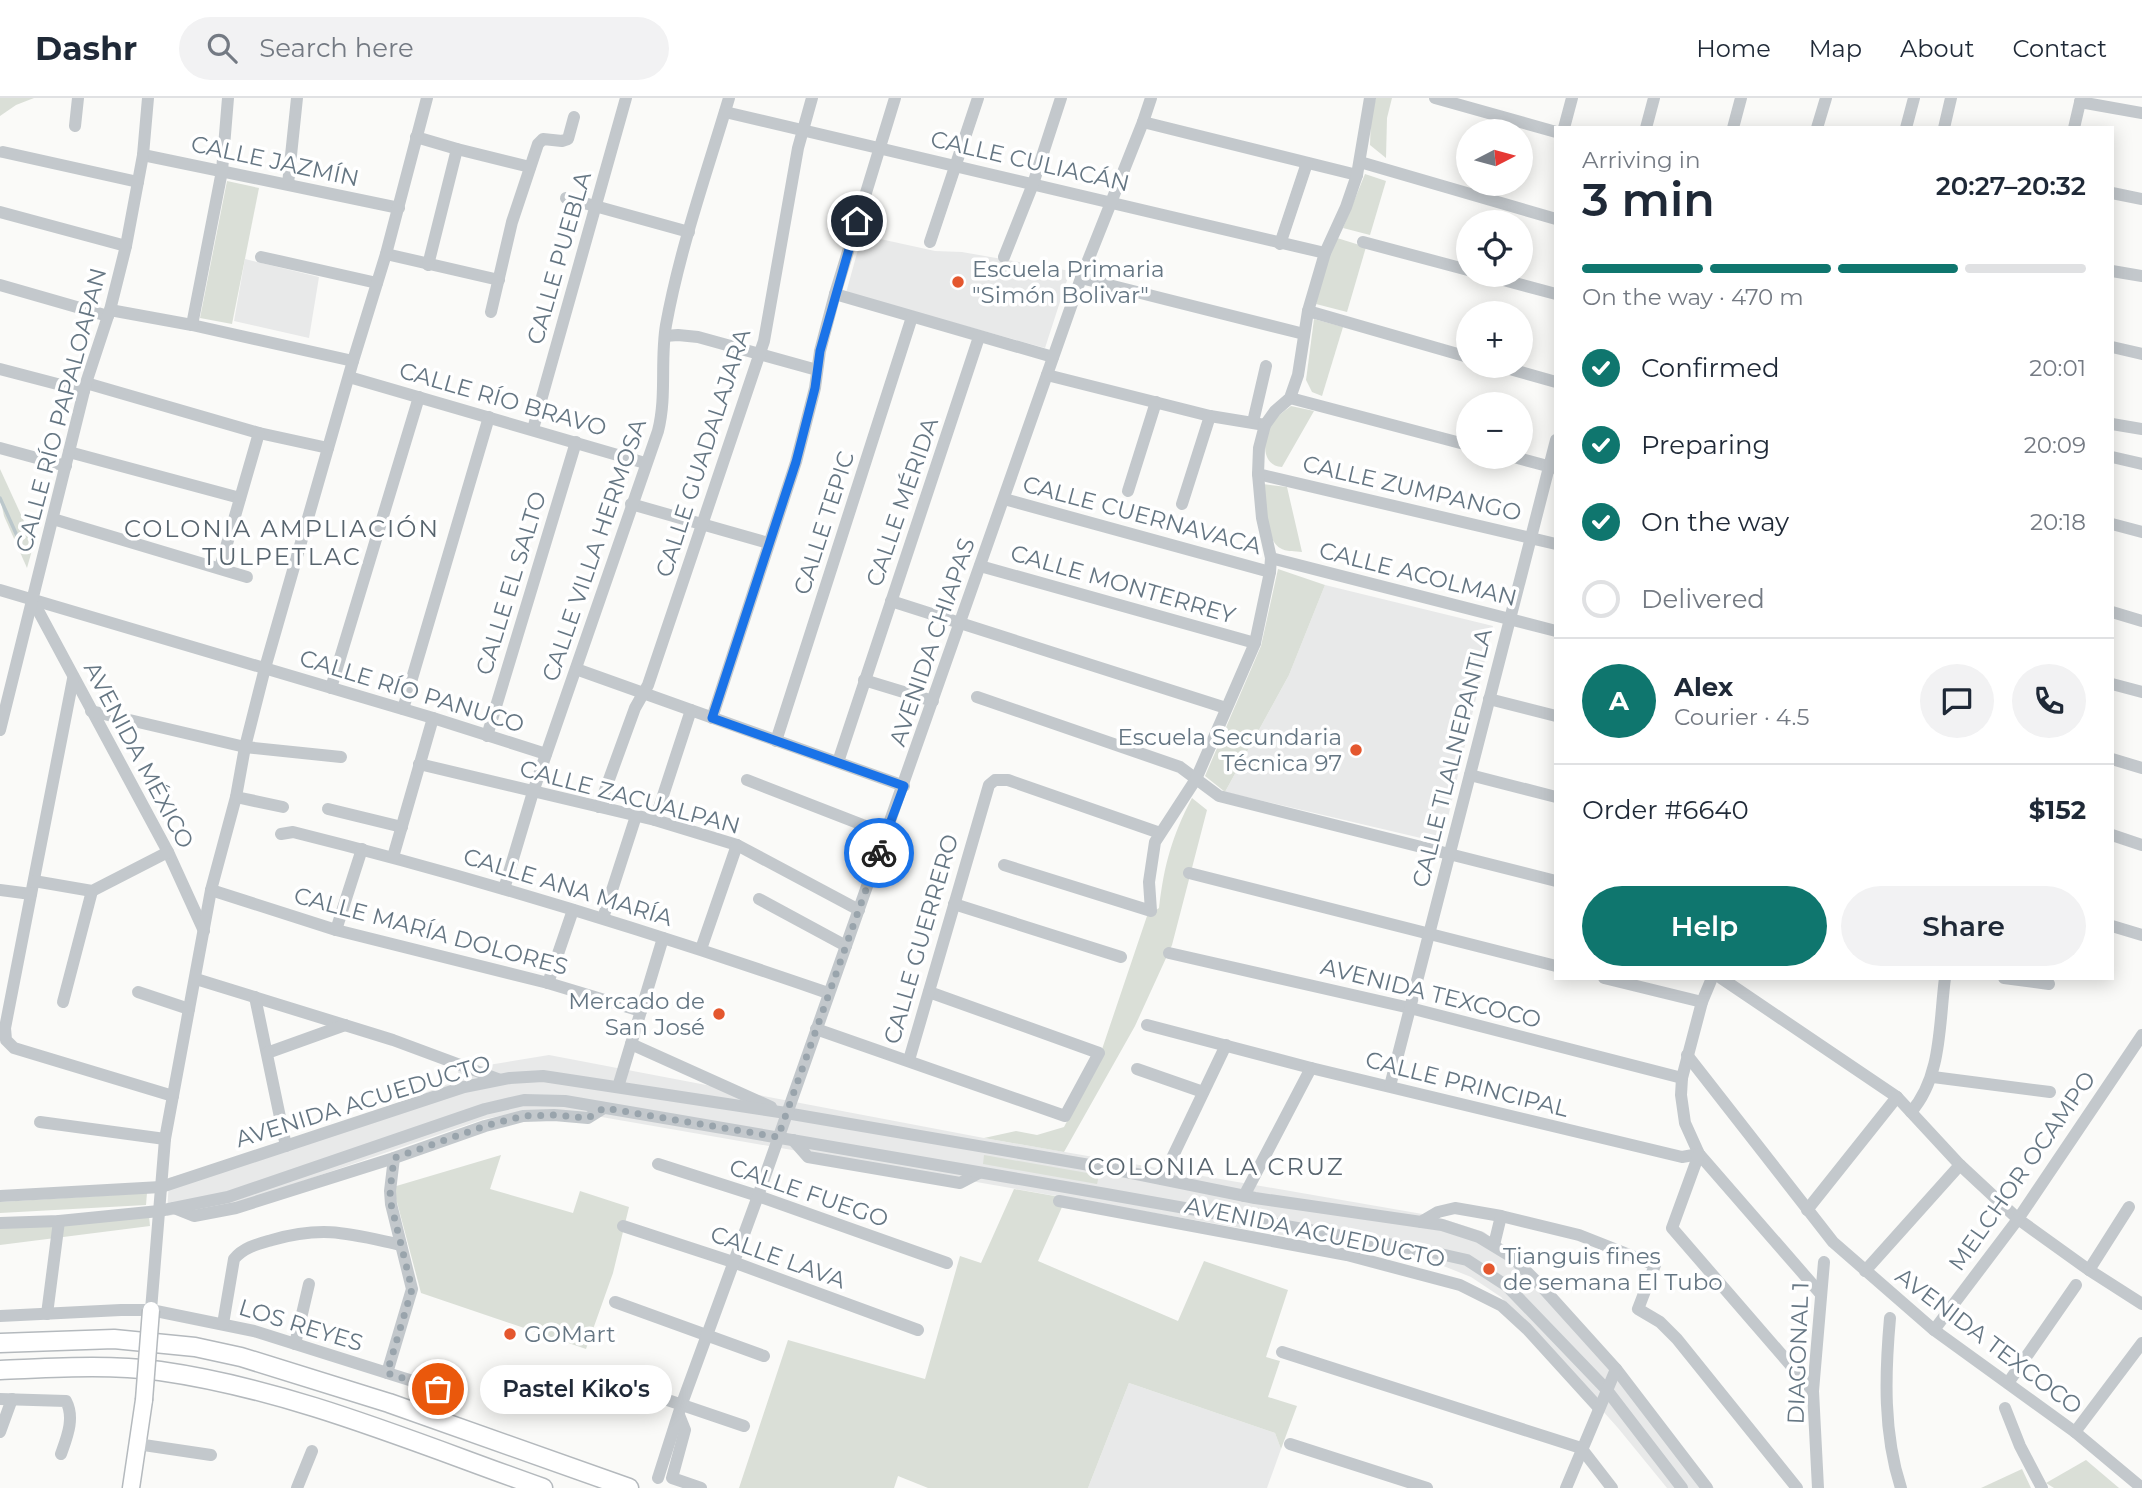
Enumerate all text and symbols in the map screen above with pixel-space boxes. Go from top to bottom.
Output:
search box [179,17,669,80]
text: Dashr [35,28,137,68]
icon: search [203,29,241,67]
text: Search here [259,32,414,64]
text: Home [1696,34,1771,63]
text: Map [1809,34,1862,63]
text: About [1900,34,1974,63]
text: Contact [2012,34,2107,63]
north arrow [1456,119,1533,196]
map controls [1456,119,1533,469]
street label: CALLE CULIACÁN [928,124,1132,198]
street label: CALLE JAZMÍN [188,130,362,192]
text: Arriving in [1582,146,1701,174]
street label: CALLE PUEBLA [521,168,597,348]
text: 20:27–20:32 [1936,170,2086,202]
text: 3 min [1582,171,1715,228]
pin [827,191,887,251]
icon: home [838,202,876,240]
button: locate [1456,210,1533,287]
place label: Escuela Primaria "Simón Bolivar" [972,255,1165,309]
street label: CALLE RÍO PAPALOAPAN [10,265,112,555]
marker: Escuela Primaria "Simón Bolivar" [950,274,966,290]
text: On the way · 470 m [1582,283,1804,311]
button: + [1456,301,1533,378]
street label: CALLE GUADALAJARA [650,325,757,581]
icon: check [1582,349,1620,387]
text: Confirmed [1641,352,1780,384]
text: 20:01 [2029,354,2086,382]
street label: CALLE RÍO BRAVO [396,356,610,442]
button: − [1456,392,1533,469]
street label: CALLE MÉRIDA [860,413,944,590]
street label: CALLE VILLA HERMOSA [536,415,652,685]
icon: check [1582,426,1620,464]
text: Preparing [1641,429,1770,461]
text: 20:09 [2024,431,2086,459]
street label: CALLE TEPIC [788,448,860,598]
street label: CALLE ZUMPANGO [1300,449,1524,527]
street label: CALLE CUERNAVACA [1020,470,1265,560]
street label: CALLE EL SALTO [470,488,552,678]
icon: check [1582,503,1620,541]
text: On the way [1641,506,1789,538]
text: 20:18 [2030,508,2086,536]
district label: COLONIA AMPLIACIÓN TULPETLAC [124,514,440,571]
street label: AVENIDA CHIAPAS [883,534,981,750]
street label: CALLE ACOLMAN [1316,536,1520,612]
street label: CALLE MONTERREY [1007,538,1239,630]
text: Delivered [1641,583,1765,615]
street label: CALLE TLALNEPANTLA [1406,625,1498,890]
street label: CALLE RÍO PANUCO [296,643,528,739]
street label: AVENIDA MÉXICO [78,657,200,853]
button: chat [1920,664,1994,738]
button: phone [2012,664,2086,738]
text: Alex [1674,671,1733,703]
text: A [1609,685,1629,717]
text: Courier · 4.5 [1674,703,1809,731]
place label: Escuela Secundaria Técnica 97 [1118,723,1342,777]
marker: Escuela Secundaria Técnica 97 [1348,742,1364,758]
street label: CALLE ZACUALPAN [517,754,743,840]
text: Order #6640 [1582,794,1749,826]
text: $152 [2029,794,2086,826]
courier [844,818,914,888]
street label: CALLE GUERRERO [878,831,964,1047]
icon: bike [860,834,898,872]
street label: CALLE ANA MARÍA [460,842,676,932]
street label: CALLE MARÍA DOLORES [291,881,571,981]
button: Help [1582,886,1827,966]
button: Share [1841,886,2086,966]
street label: AVENIDA TEXCOCO [1318,952,1544,1034]
place label: Mercado de San José [568,987,705,1041]
marker: Mercado de San José [711,1006,727,1022]
street label: CALLE PRINCIPAL [1363,1045,1572,1123]
street label: AVENIDA ACUEDUCTO [232,1049,494,1153]
street label: MELCHOR OCAMPO [1943,1066,2101,1276]
district label: COLONIA LA CRUZ [1087,1152,1345,1181]
street label: CALLE FUEGO [726,1153,892,1233]
street label: AVENIDA ACUEDUCTO [1182,1191,1448,1273]
street label: CALLE LAVA [707,1220,850,1295]
place label: Tianguis fines de semana El Tubo [1503,1242,1723,1296]
marker: Tianguis fines de semana El Tubo [1481,1261,1497,1277]
street label: AVENIDA TEXCOCO [1890,1262,2088,1420]
street label: DIAGONAL 1 [1782,1281,1814,1425]
street label: LOS REYES [236,1293,366,1357]
place label: GOMart [524,1320,616,1348]
marker: GOMart [502,1326,518,1342]
pin [408,1359,468,1419]
callout: Pastel Kiko's [480,1364,672,1414]
icon: bag [419,1370,457,1408]
text: Pastel Kiko's [502,1375,650,1403]

